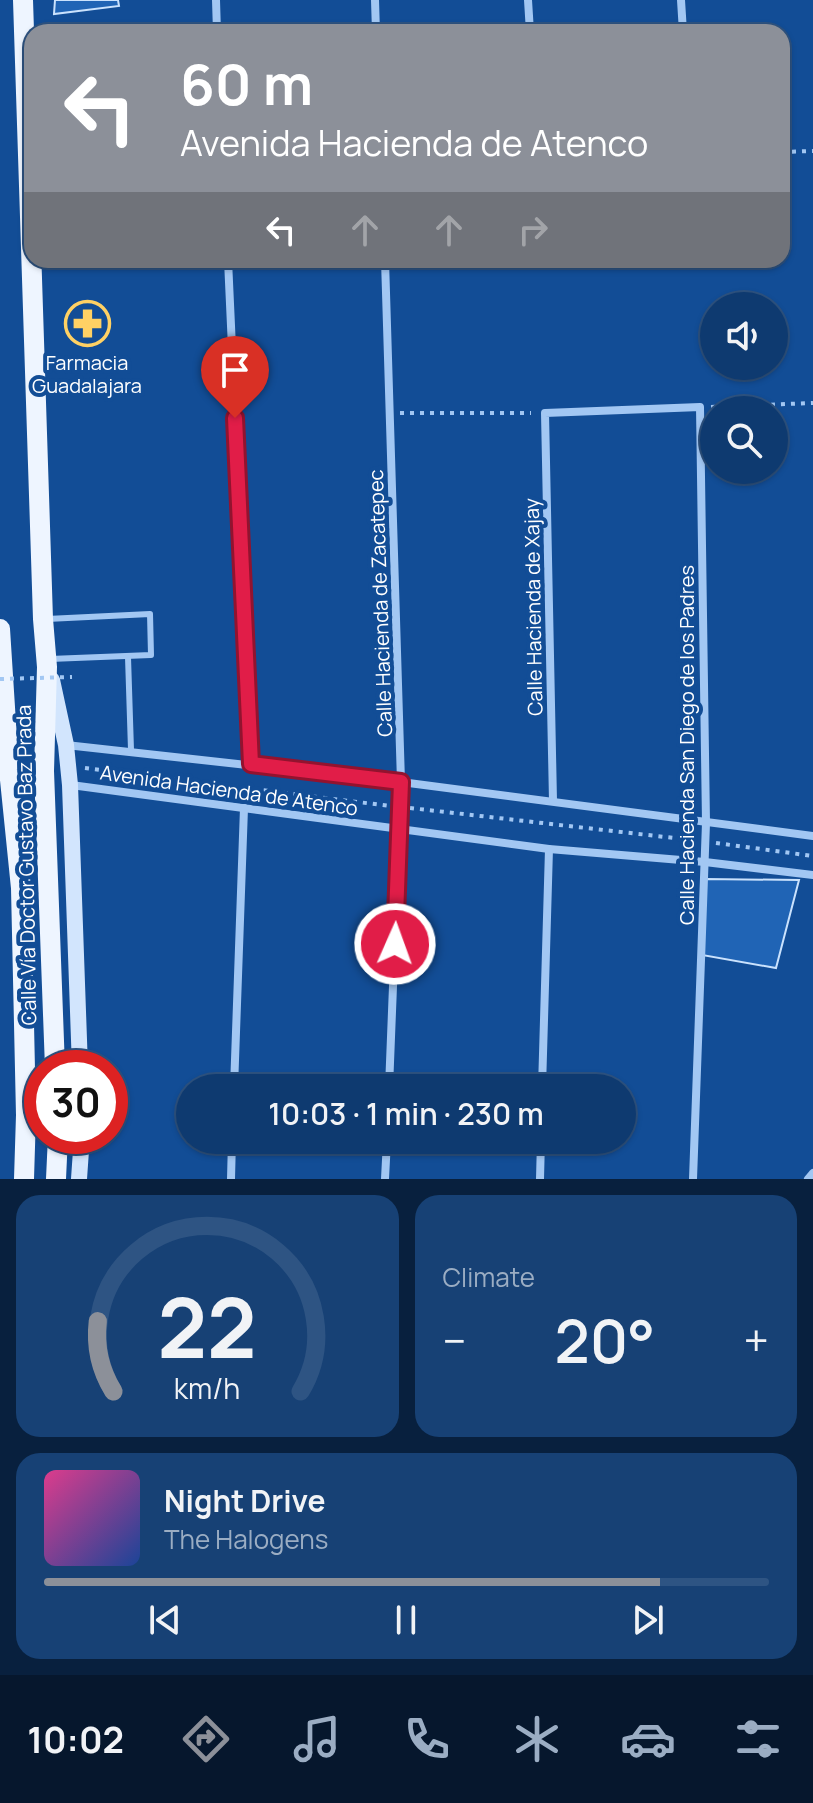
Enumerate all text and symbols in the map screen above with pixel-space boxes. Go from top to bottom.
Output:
text: 60 m [180,45,313,122]
icon: left [48,56,152,160]
text: Avenida Hacienda de Atenco [180,118,648,167]
icon: left [259,208,303,252]
icon: ahead [343,208,387,252]
icon: ahead [427,208,471,252]
icon: right [511,208,555,252]
map controls [700,292,788,484]
button: sound [700,292,788,380]
pharmacy icon: Farmacia Guadalajara [63,299,111,347]
pin [201,336,269,418]
icon: arrive [213,348,257,392]
place label: Farmacia Guadalajara [32,349,142,399]
button: search [700,396,788,484]
street label: Calle Hacienda de Zacatepec [362,469,398,737]
street label: Calle Hacienda de Xajay [518,497,548,716]
street label: Calle Hacienda San Diego de los Padres [673,565,700,925]
street label: Calle Vía Doctor Gustavo Baz Prada [10,704,42,1026]
street label: Avenida Hacienda de Atenco [98,759,360,821]
position arrow [353,902,437,986]
speed limit sign: 30 [24,1050,128,1154]
text: 10:03 · 1 min · 230 m [268,1093,544,1134]
text: Climate [443,1259,535,1295]
text: 22 [158,1269,257,1383]
text: 20° [555,1299,655,1381]
text: − [443,1310,466,1370]
text: + [744,1310,769,1370]
text: km/h [174,1369,240,1408]
text: Night Drive [164,1480,326,1521]
text: The Halogens [164,1521,328,1557]
icon: previous [143,1598,187,1642]
icon: pause [384,1598,428,1642]
icon: next [626,1598,670,1642]
icon: directions [178,1711,234,1767]
icon: music [289,1711,345,1767]
icon: phone [399,1711,455,1767]
icon: climate [509,1711,565,1767]
icon: car [620,1711,676,1767]
icon: filters [730,1711,786,1767]
text: 10:02 [27,1715,124,1764]

